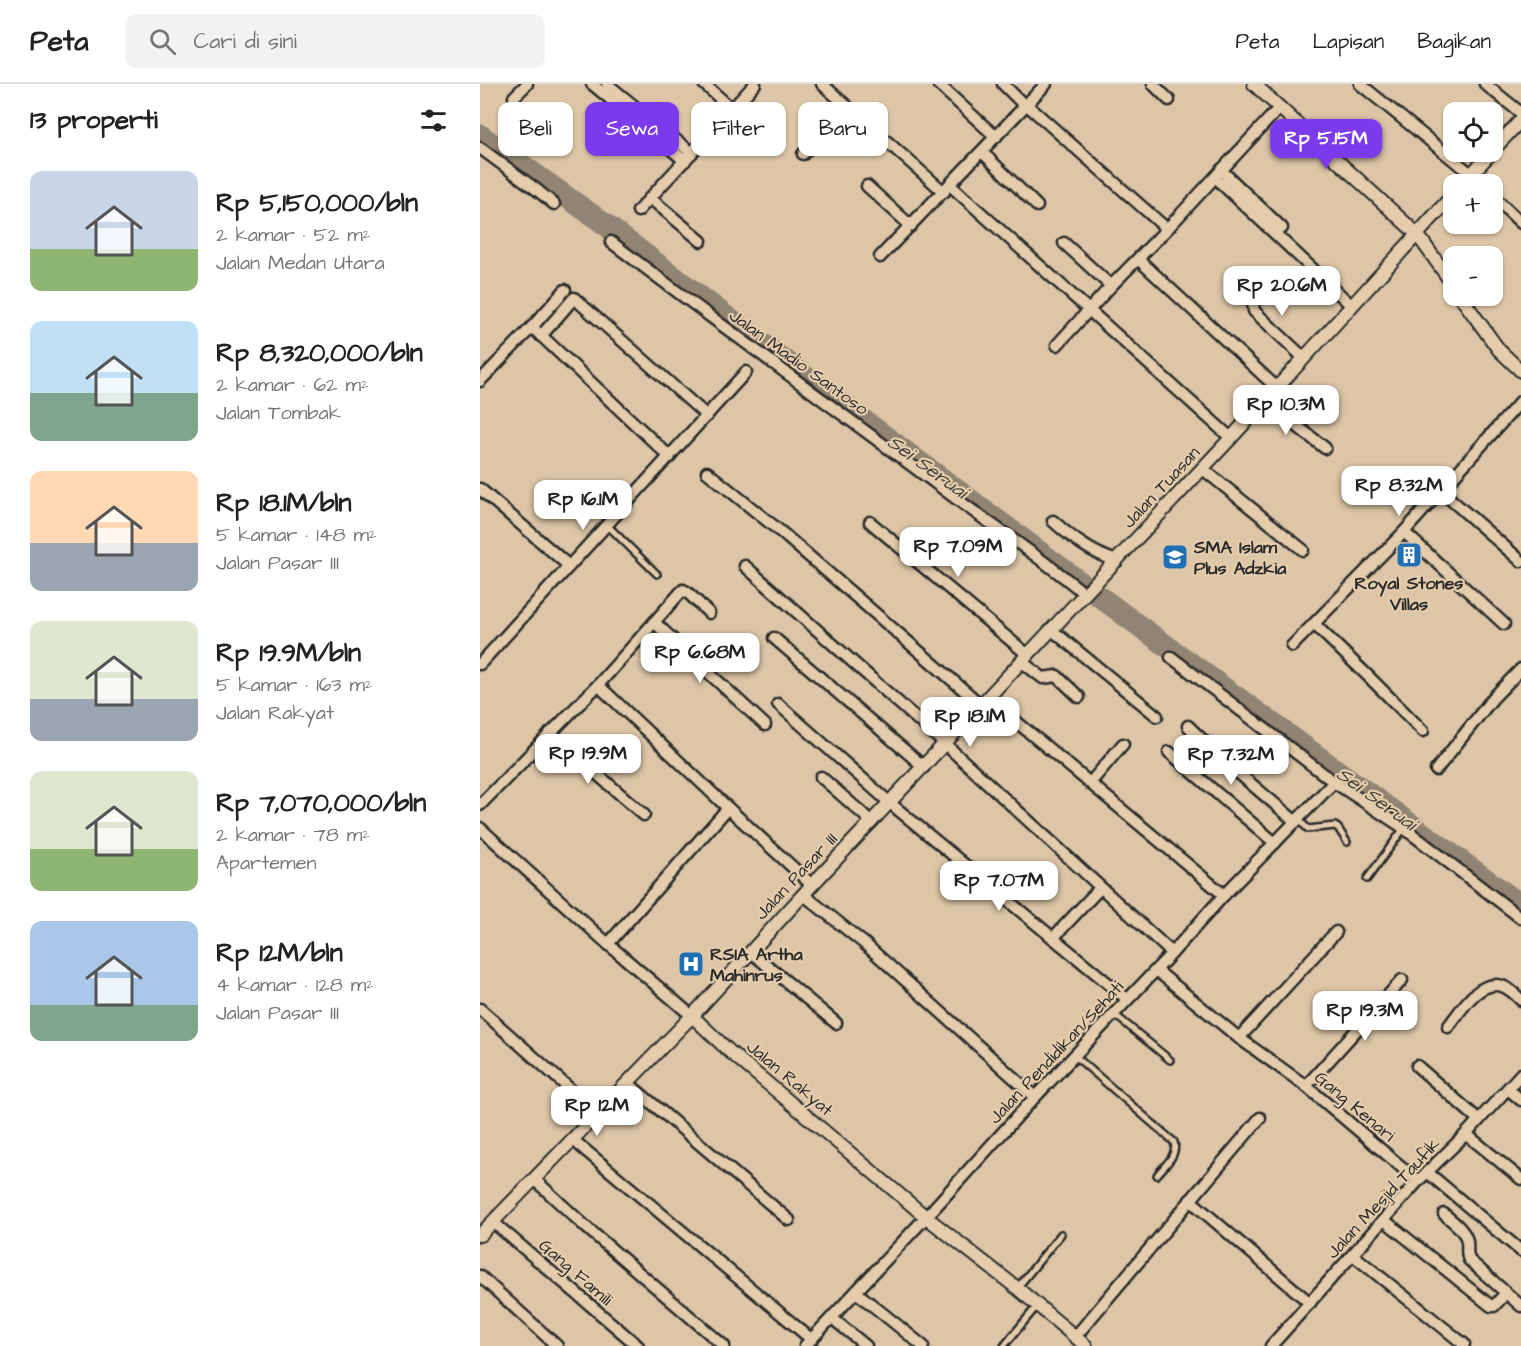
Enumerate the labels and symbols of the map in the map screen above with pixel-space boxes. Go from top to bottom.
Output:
pin: Rp 5.15M [1264,119,1388,170]
pin: Rp 20.6M [1220,266,1344,317]
street label: Jalan Madio Santoso [724,303,873,421]
pin: Rp 10.3M [1224,385,1348,436]
water label: Sei Seruai [882,428,976,507]
street label: Jalan Tuasan [1117,441,1206,534]
pin: Rp 8.32M [1337,466,1461,517]
pin: Rp 16.1M [521,480,645,531]
pin: Rp 7.09M [896,527,1020,578]
place label: SMA Islam Plus Adzkia [1193,535,1287,581]
building icon: Royal Stones Villas [1394,540,1424,570]
school or university icon: SMA Islam Plus Adzkia [1160,542,1190,572]
place label: Royal Stones Villas [1355,571,1463,617]
pin: Rp 6.68M [638,633,762,684]
pin: Rp 18.1M [908,697,1032,748]
pin: Rp 19.9M [526,734,650,785]
pin: Rp 7.32M [1169,735,1293,786]
water label: Sei Seruai [1331,760,1425,839]
street label: Jalan Pasar III [749,827,843,925]
pin: Rp 7.07M [937,861,1061,912]
place label: RSIA Artha Mahinrus [710,942,804,988]
hospital icon: RSIA Artha Mahinrus [676,949,706,979]
street label: Jalan Pendidikan/Sehati [983,975,1130,1130]
pin: Rp 19.3M [1303,991,1427,1042]
street label: Jalan Rakyat [740,1035,839,1123]
street label: Gang Kenari [1308,1065,1401,1149]
pin: Rp 12M [548,1086,646,1137]
street label: Jalan Mesjid Taufik [1321,1132,1446,1264]
street label: Gang Famili [532,1233,618,1313]

